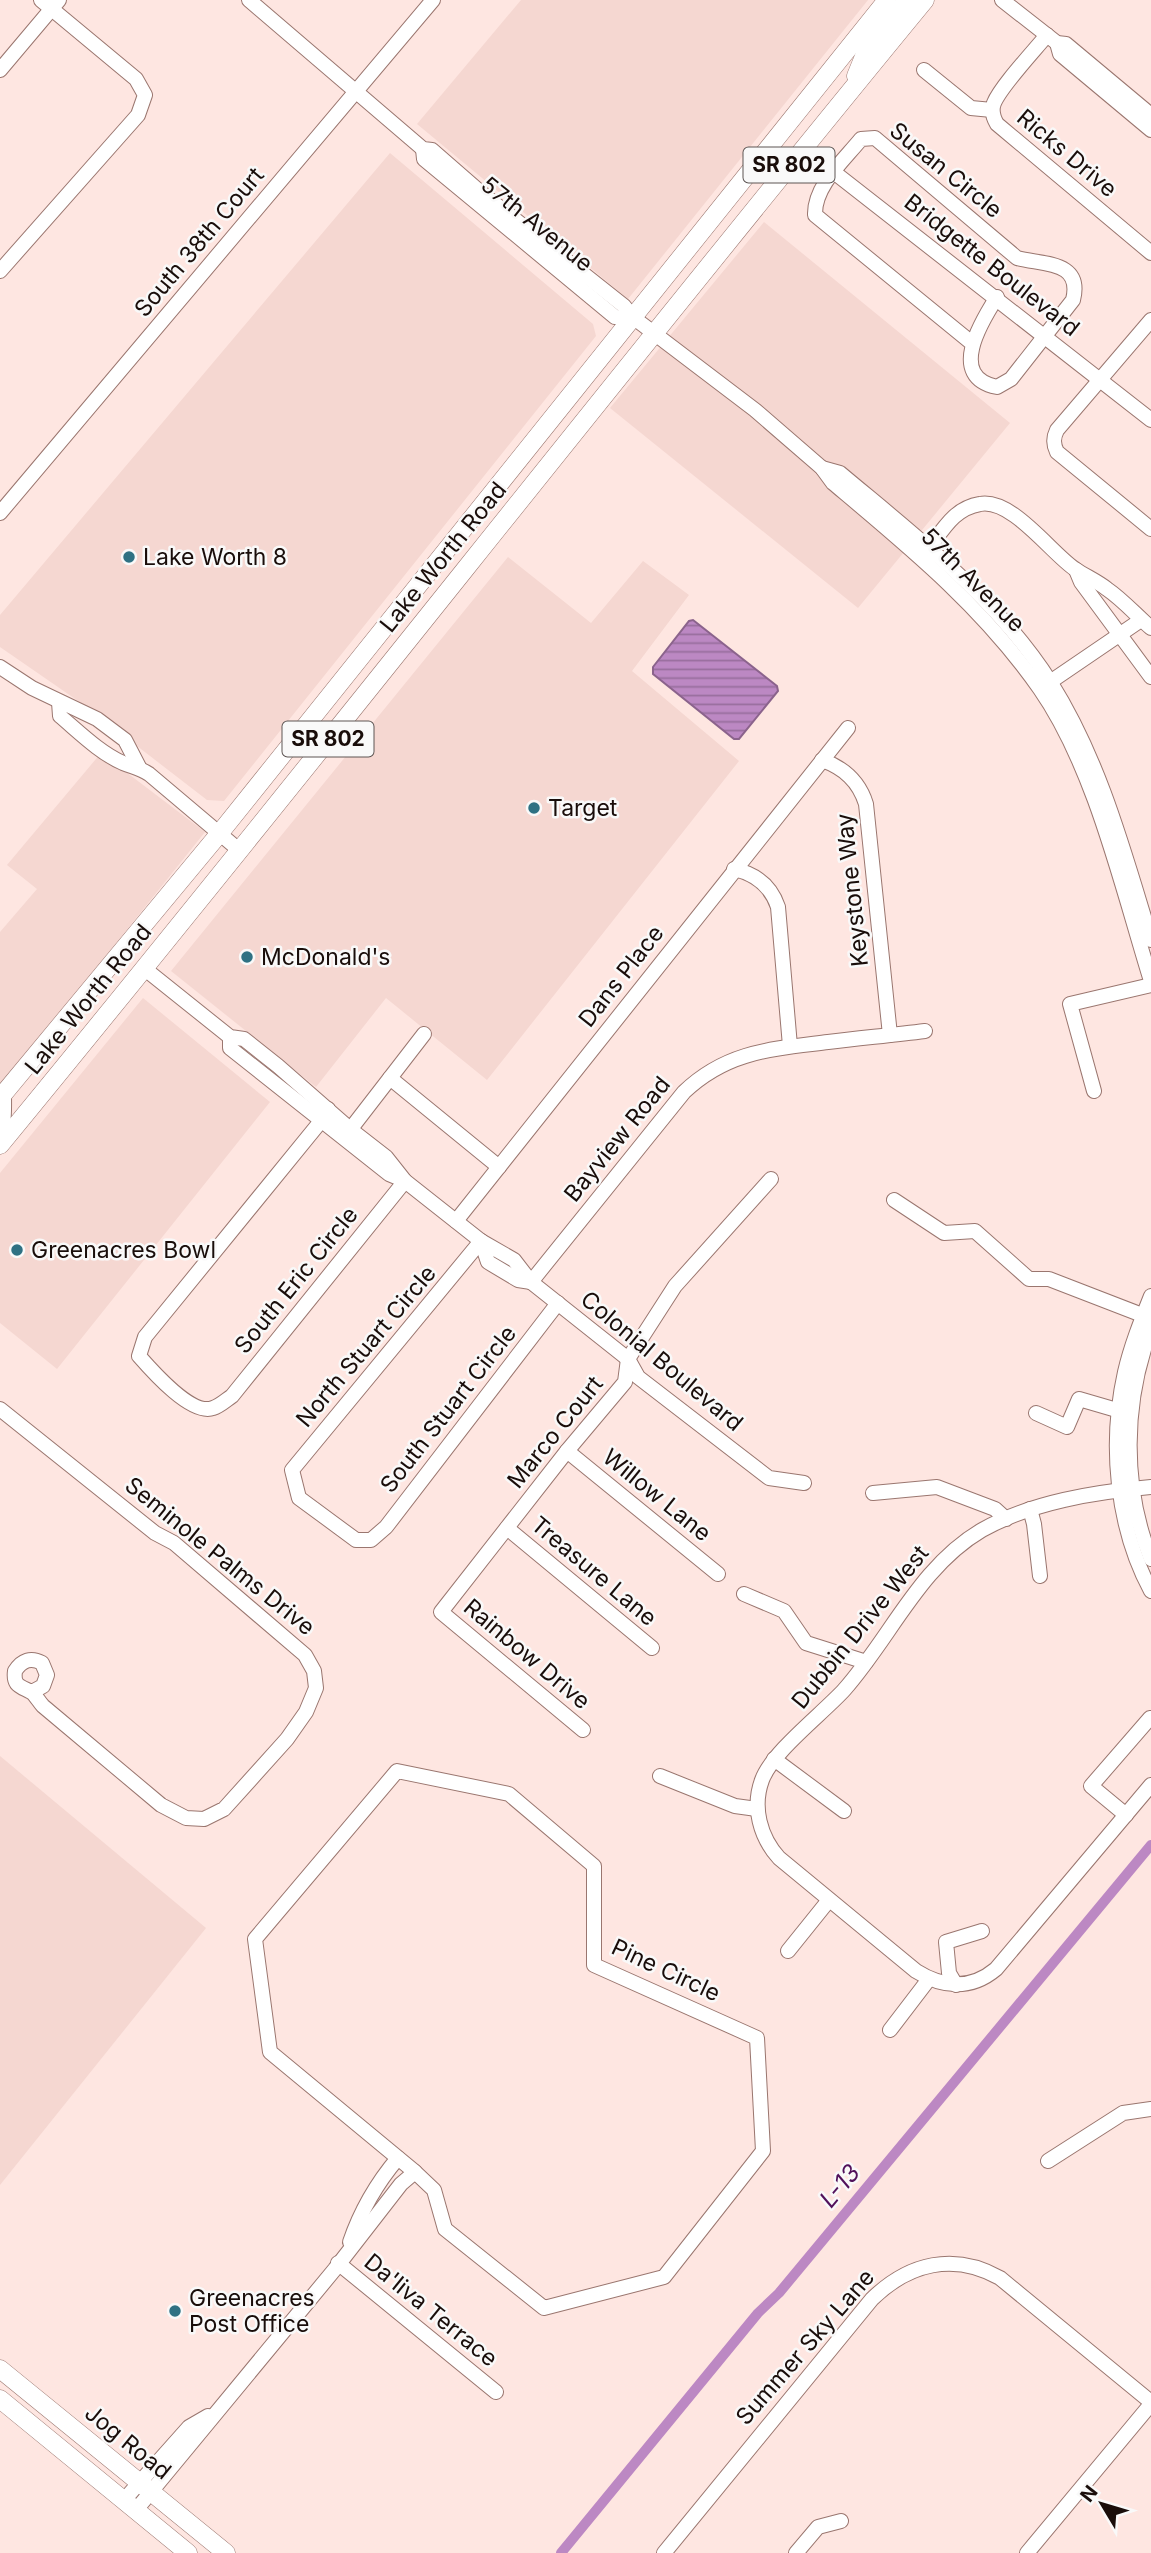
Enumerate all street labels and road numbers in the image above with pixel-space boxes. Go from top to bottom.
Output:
street label: Ricks Drive [1011,103,1123,203]
street label: Susan Circle [884,116,1008,224]
road number: SR 802 [744,148,834,182]
street label: South 38th Court [128,161,270,322]
street label: 57th Avenue [476,171,598,277]
street label: Bridgette Boulevard [899,188,1085,342]
street label: Lake Worth Road [374,476,512,638]
street label: 57th Avenue [915,522,1031,638]
road number: SR 802 [282,722,374,756]
street label: Keystone Way [830,812,874,968]
street label: Lake Worth Road [19,918,157,1080]
street label: Dans Place [573,920,669,1032]
street label: Bayview Road [558,1071,676,1207]
street label: South Eric Circle [228,1201,364,1359]
street label: North Stuart Circle [290,1260,442,1432]
street label: Colonial Boulevard [575,1285,749,1437]
street label: South Stuart Circle [374,1320,522,1498]
street label: Marco Court [501,1370,609,1494]
street label: Willow Lane [597,1443,717,1547]
street label: Seminole Palms Drive [120,1471,320,1641]
street label: Treasure Lane [526,1510,662,1632]
street label: Dubbin Drive West [786,1539,935,1714]
street label: Rainbow Drive [458,1593,596,1715]
street label: Pine Circle [607,1933,725,2007]
street label: Da'liva Terrace [359,2248,503,2372]
street label: Summer Sky Lane [730,2264,880,2430]
street label: Jog Road [79,2399,177,2485]

